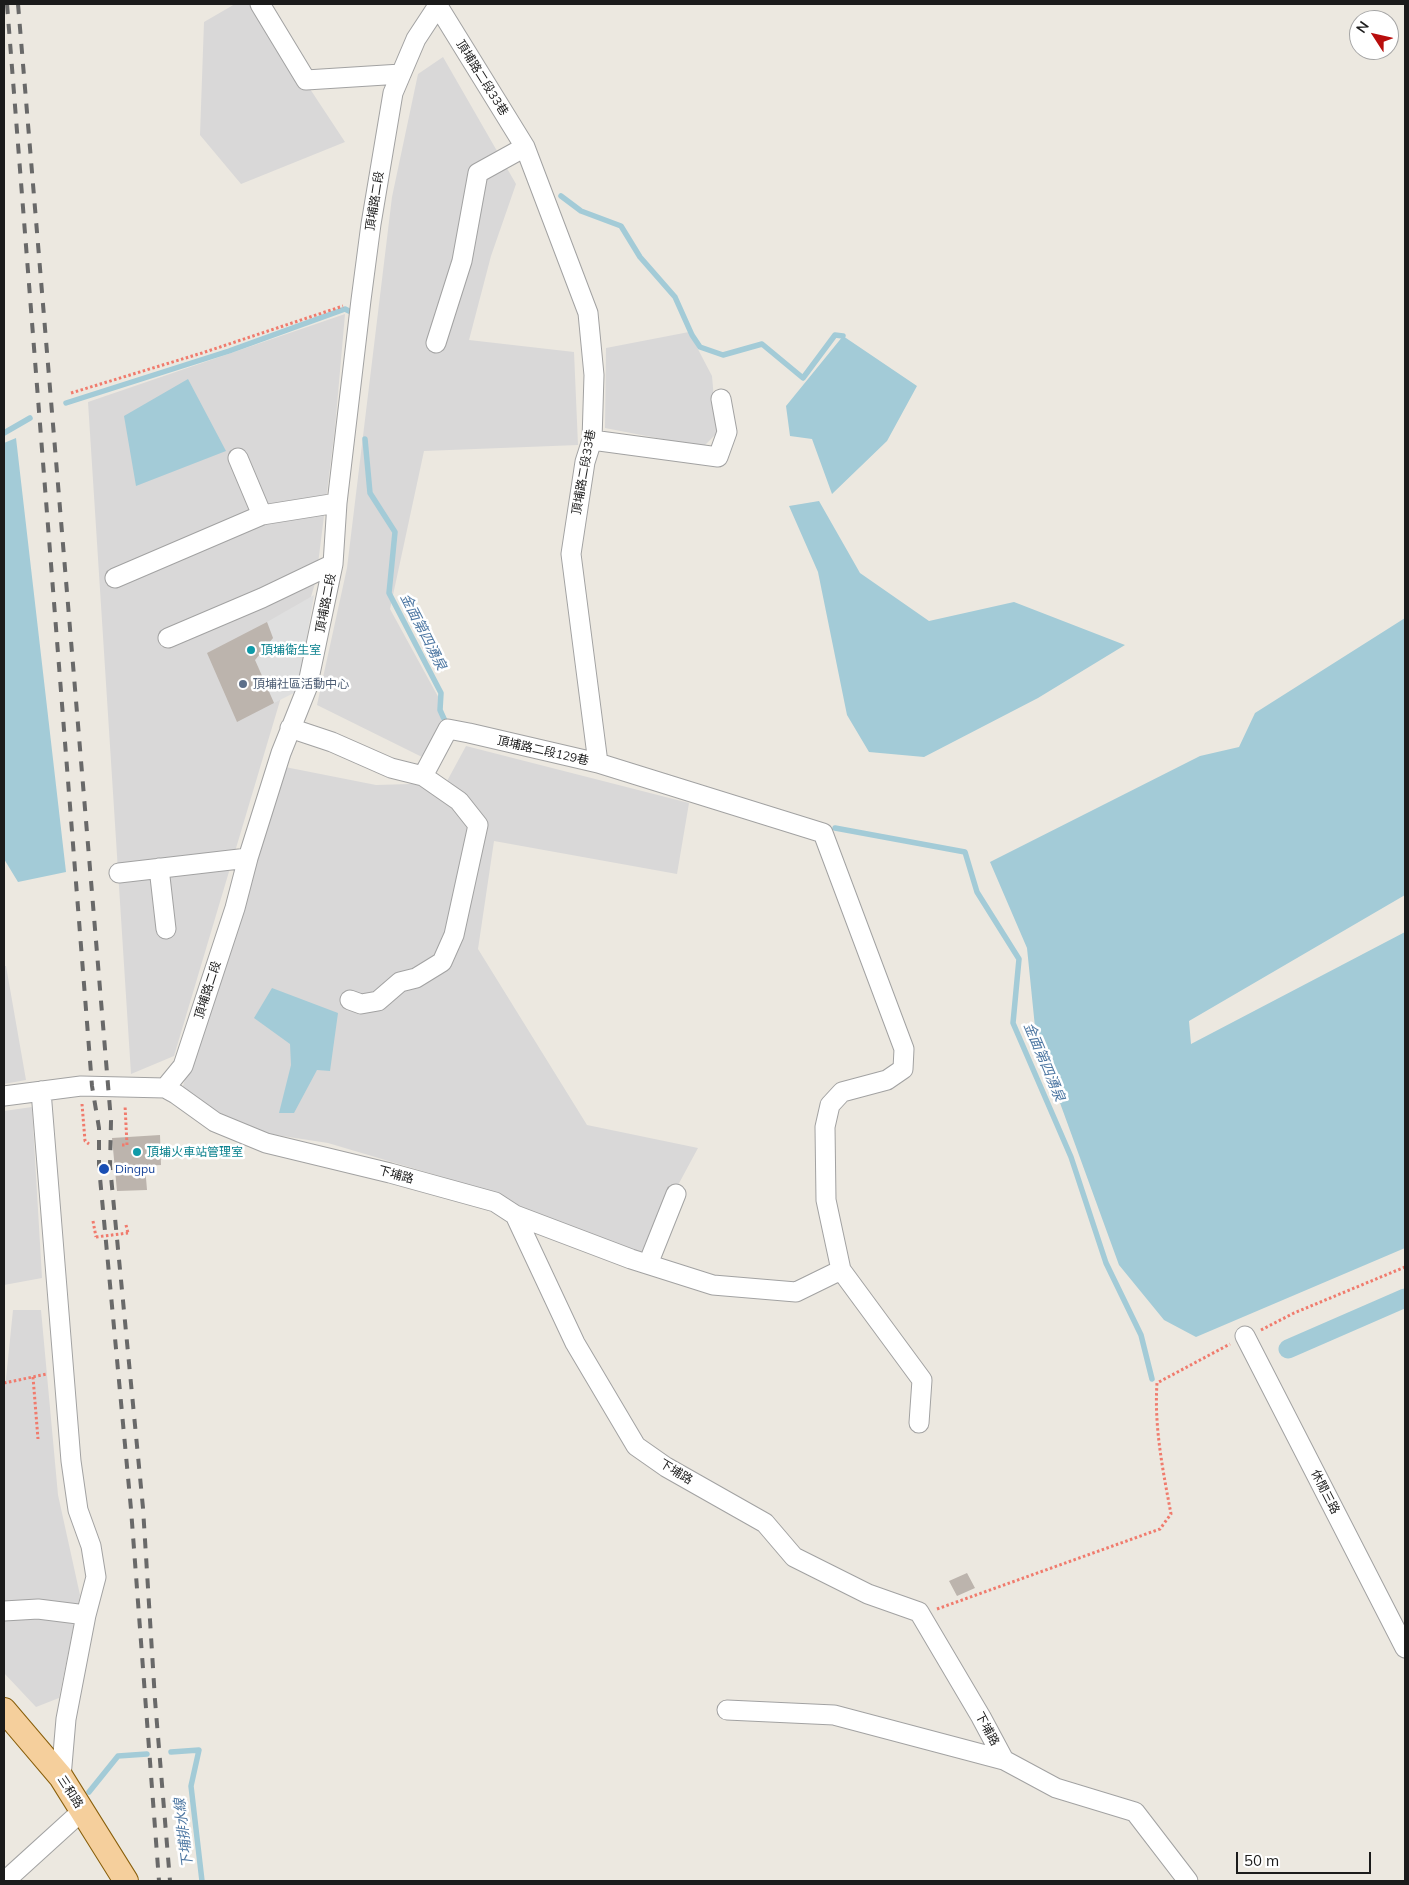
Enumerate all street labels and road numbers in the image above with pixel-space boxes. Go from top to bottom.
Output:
street label: 頂埔路二段33巷 [453,38,511,118]
street label: 頂埔路二段 [363,170,387,232]
street label: 頂埔路二段33巷 [569,428,599,516]
street label: 頂埔路二段 [313,572,339,634]
street label: 頂埔路二段129巷 [496,733,590,769]
street label: 頂埔路二段 [192,959,224,1021]
street label: 下埔路 [377,1163,415,1187]
street label: 下埔路 [657,1457,695,1487]
street label: 休閒三路 [1308,1467,1342,1517]
street label: 下埔路 [972,1710,1002,1748]
street label: 三和路 [54,1773,86,1811]

